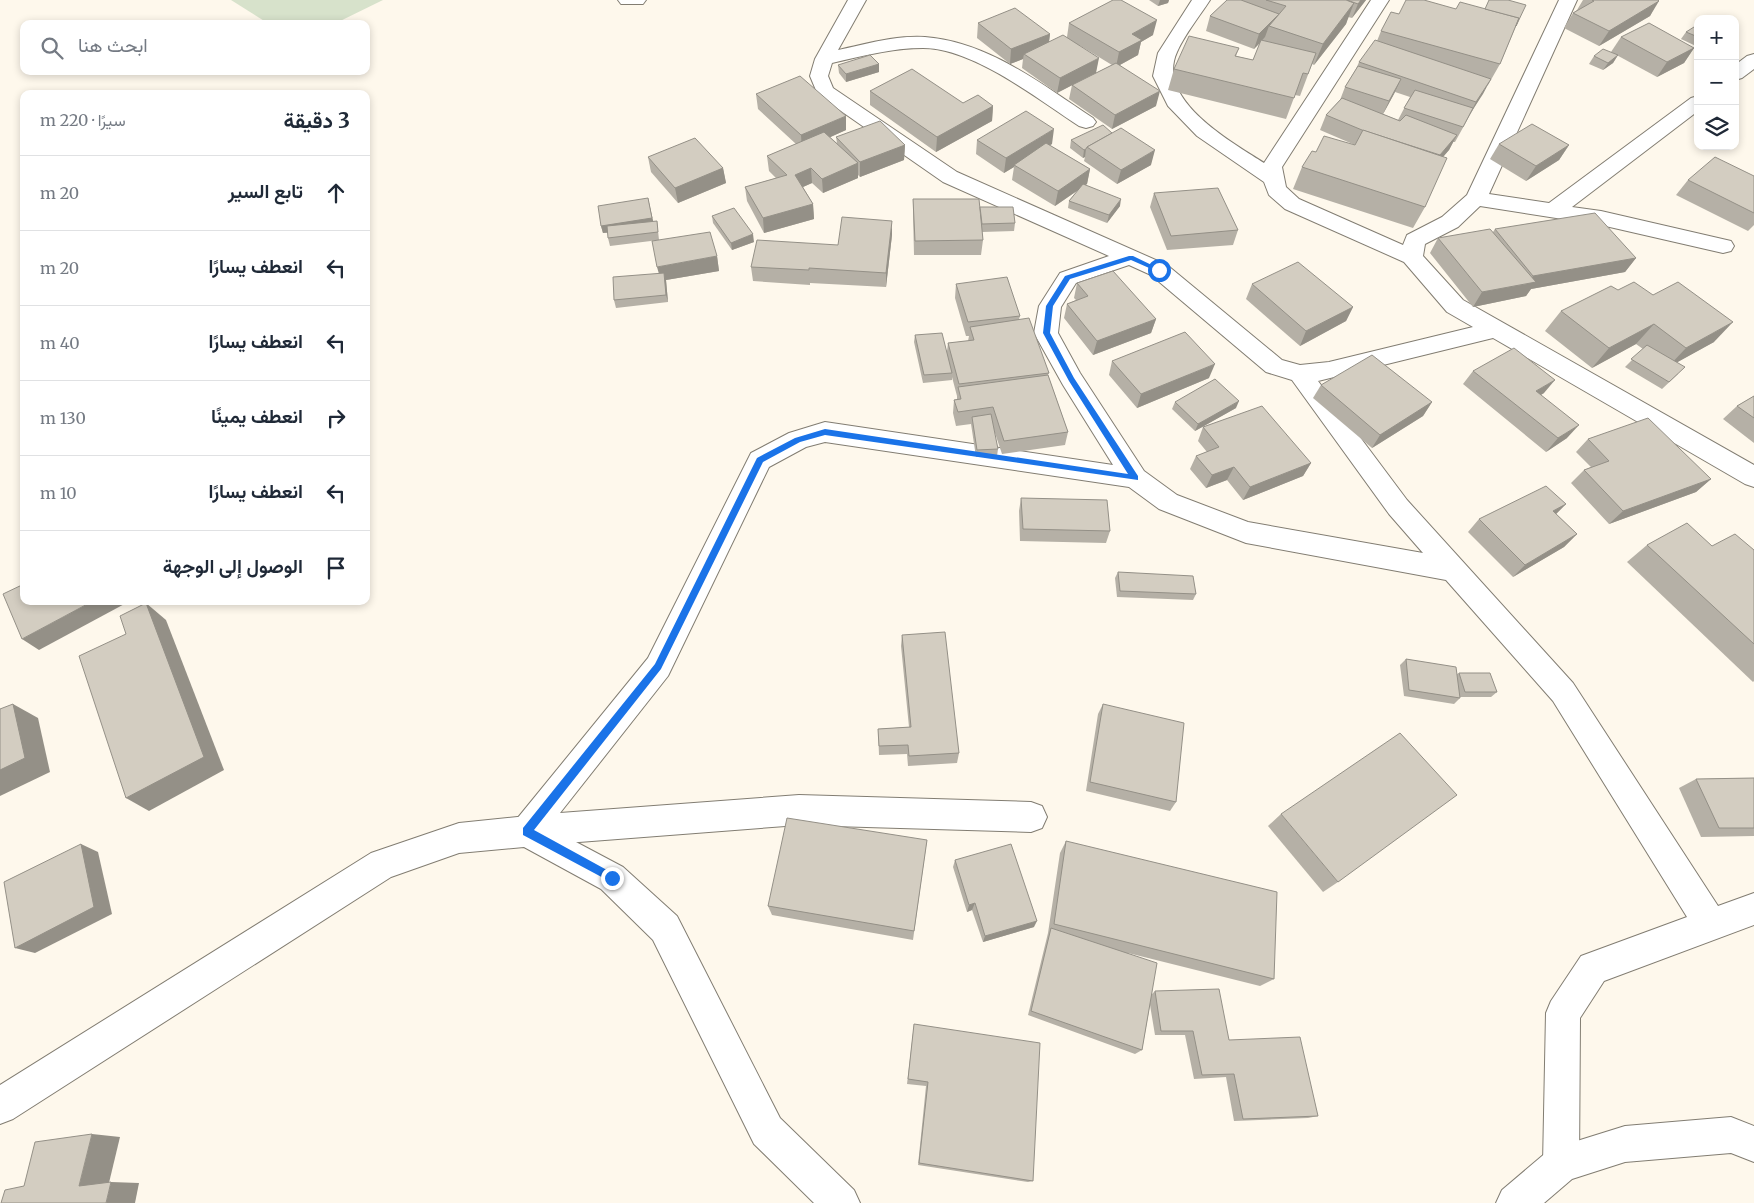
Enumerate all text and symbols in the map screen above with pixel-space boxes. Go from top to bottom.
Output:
map controls [1694,15,1739,150]
button: + [1694,15,1739,60]
search box [20,20,370,75]
text: ابحث هنا [78,33,148,57]
icon: search [38,34,66,62]
button: − [1694,60,1739,105]
button: layers [1694,105,1739,150]
text: 3 دقيقة [283,107,350,134]
text: سيرًا · 220 m [40,110,126,130]
text: تابع السير [228,179,303,203]
icon: ahead [322,179,350,207]
text: 20 m [40,183,79,203]
text: انعطف يسارًا [209,254,303,278]
icon: left [322,254,350,282]
text: 20 m [40,258,79,278]
route start [1148,259,1171,282]
text: انعطف يسارًا [209,329,303,353]
icon: left [322,329,350,357]
text: 40 m [40,333,80,353]
text: انعطف يمينًا [211,404,303,428]
icon: right [322,404,350,432]
text: 130 m [40,408,86,428]
text: انعطف يسارًا [209,479,303,503]
icon: left [322,479,350,507]
text: 10 m [40,483,77,503]
text: الوصول إلى الوجهة [163,554,303,578]
icon: arrive [322,554,350,582]
route end [601,867,624,890]

